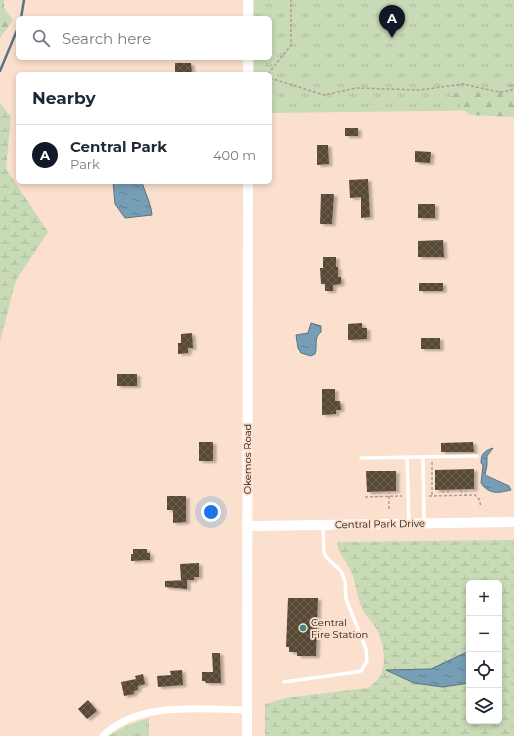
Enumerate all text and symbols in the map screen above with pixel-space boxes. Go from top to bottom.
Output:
pin: A [379,5,405,38]
search box [16,16,272,60]
icon: search [30,27,52,49]
text: Search here [62,29,151,48]
text: Nearby [32,88,96,108]
text: Central Park [70,137,167,156]
text: A [40,147,50,163]
text: 400 m [213,147,256,163]
text: Park [70,156,100,172]
street label: Okemos Road [241,424,254,494]
your location [201,502,221,522]
street label: Central Park Drive [335,517,425,531]
map controls [466,580,502,724]
button: + [466,580,502,616]
place label: Central Fire Station [311,616,368,641]
button: − [466,616,502,652]
marker: Central Fire Station [298,623,308,633]
button: locate [466,652,502,688]
button: layers [466,688,502,724]

